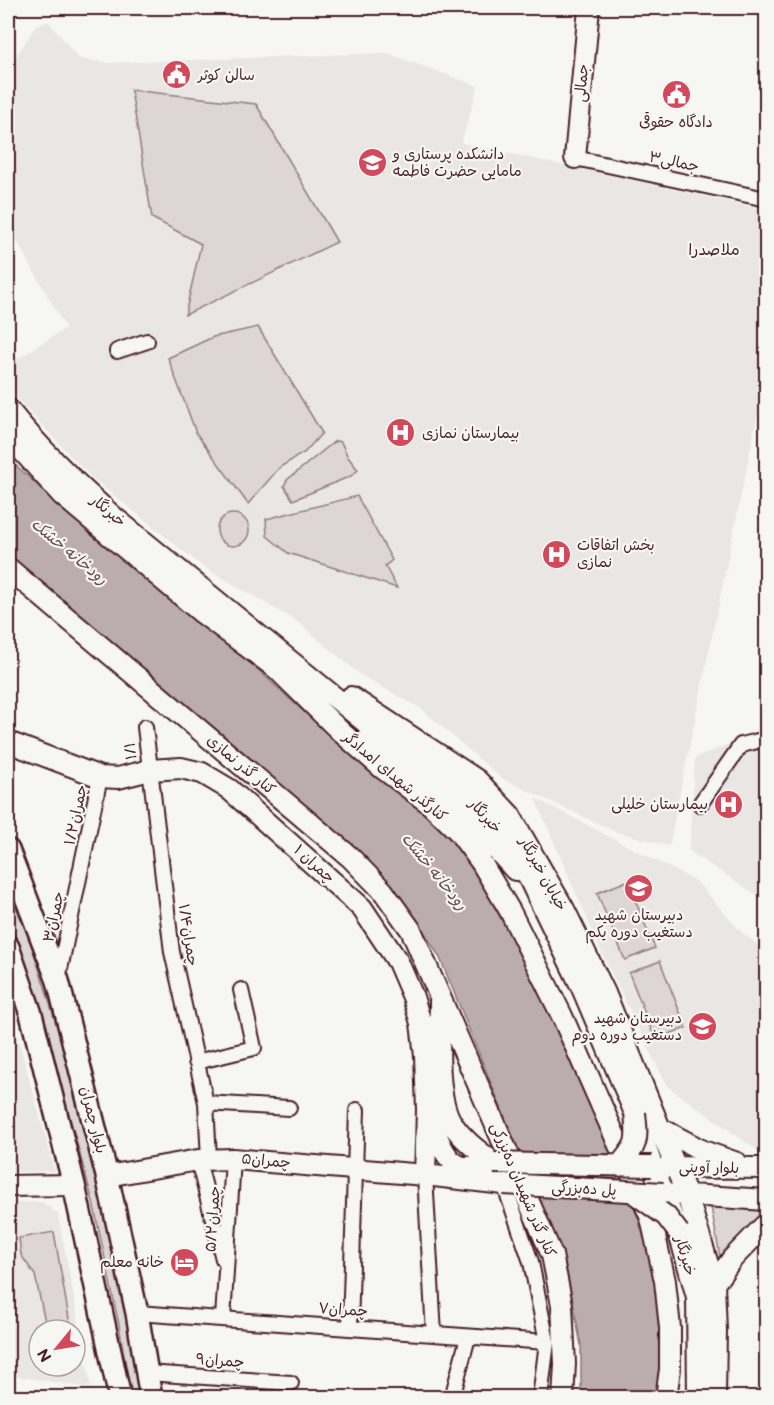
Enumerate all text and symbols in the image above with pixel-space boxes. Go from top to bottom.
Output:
public building icon: سالن کوثر [161,59,193,91]
street label: جمالی [571,63,593,103]
place label: سالن کوثر [196,66,255,85]
public building icon: دادگاه حقوقی [660,79,692,111]
place label: دادگاه حقوقی [639,111,713,132]
place label: دانشکده پرستاری و مامایی حضرت فاطمه [392,145,522,181]
school or university icon: دانشکده پرستاری و مامایی حضرت فاطمه [356,147,388,179]
street label: جمالی۳ [647,147,701,177]
district label: ملاصدرا [688,241,740,260]
hospital icon: بیمارستان نمازی [385,417,417,449]
place label: بیمارستان نمازی [422,424,519,443]
street label: خبرنگار [86,490,130,531]
water label: رودخانه خشک [27,515,111,589]
place label: بخش اتفاقات نمازی [577,536,655,572]
hospital icon: بخش اتفاقات نمازی [540,538,572,570]
street label: کنارگذر شهدای امدادگر [337,727,451,826]
street label: کنار گذر نمازی [203,731,279,799]
street label: ۱/۱ [121,741,141,761]
street label: چمران۱/۲ [60,783,92,847]
hospital icon: بیمارستان خلیلی [713,788,745,820]
street label: خبرنگار [464,794,506,837]
place label: بیمارستان خلیلی [611,795,708,814]
water label: رودخانه خشک [397,830,471,914]
street label: خیابان خبرنگار [514,833,571,914]
street label: چمران ۱ [290,841,338,887]
school or university icon: دبیرستان شهید دستغیب دوره یکم [623,872,655,904]
street label: چمران۳ [39,890,69,944]
street label: چمران۱/۴ [174,903,202,967]
place label: دبیرستان شهید دستغیب دوره یکم [585,906,693,944]
place label: دبیرستان شهید دستغیب دوره دوم [571,1009,682,1047]
school or university icon: دبیرستان شهید دستغیب دوره دوم [687,1011,719,1043]
street label: بلوار چمران [75,1084,111,1156]
street label: کنار گذر شهیدان ده‌بزرکی [486,1120,560,1260]
street label: چمران۵ [241,1149,291,1173]
street label: بلوار آوینی [679,1158,739,1178]
street label: پل ده‌بزرگی [551,1178,617,1200]
street label: چمران۵/۲ [201,1185,225,1253]
street label: خبرنگار [670,1233,700,1278]
hotel icon: خانه معلم [169,1246,201,1278]
place label: خانه معلم [100,1253,164,1274]
street label: چمران۷ [318,1299,368,1321]
north arrow [27,1318,87,1378]
text: N [34,1345,57,1365]
street label: چمران۹ [195,1350,245,1372]

